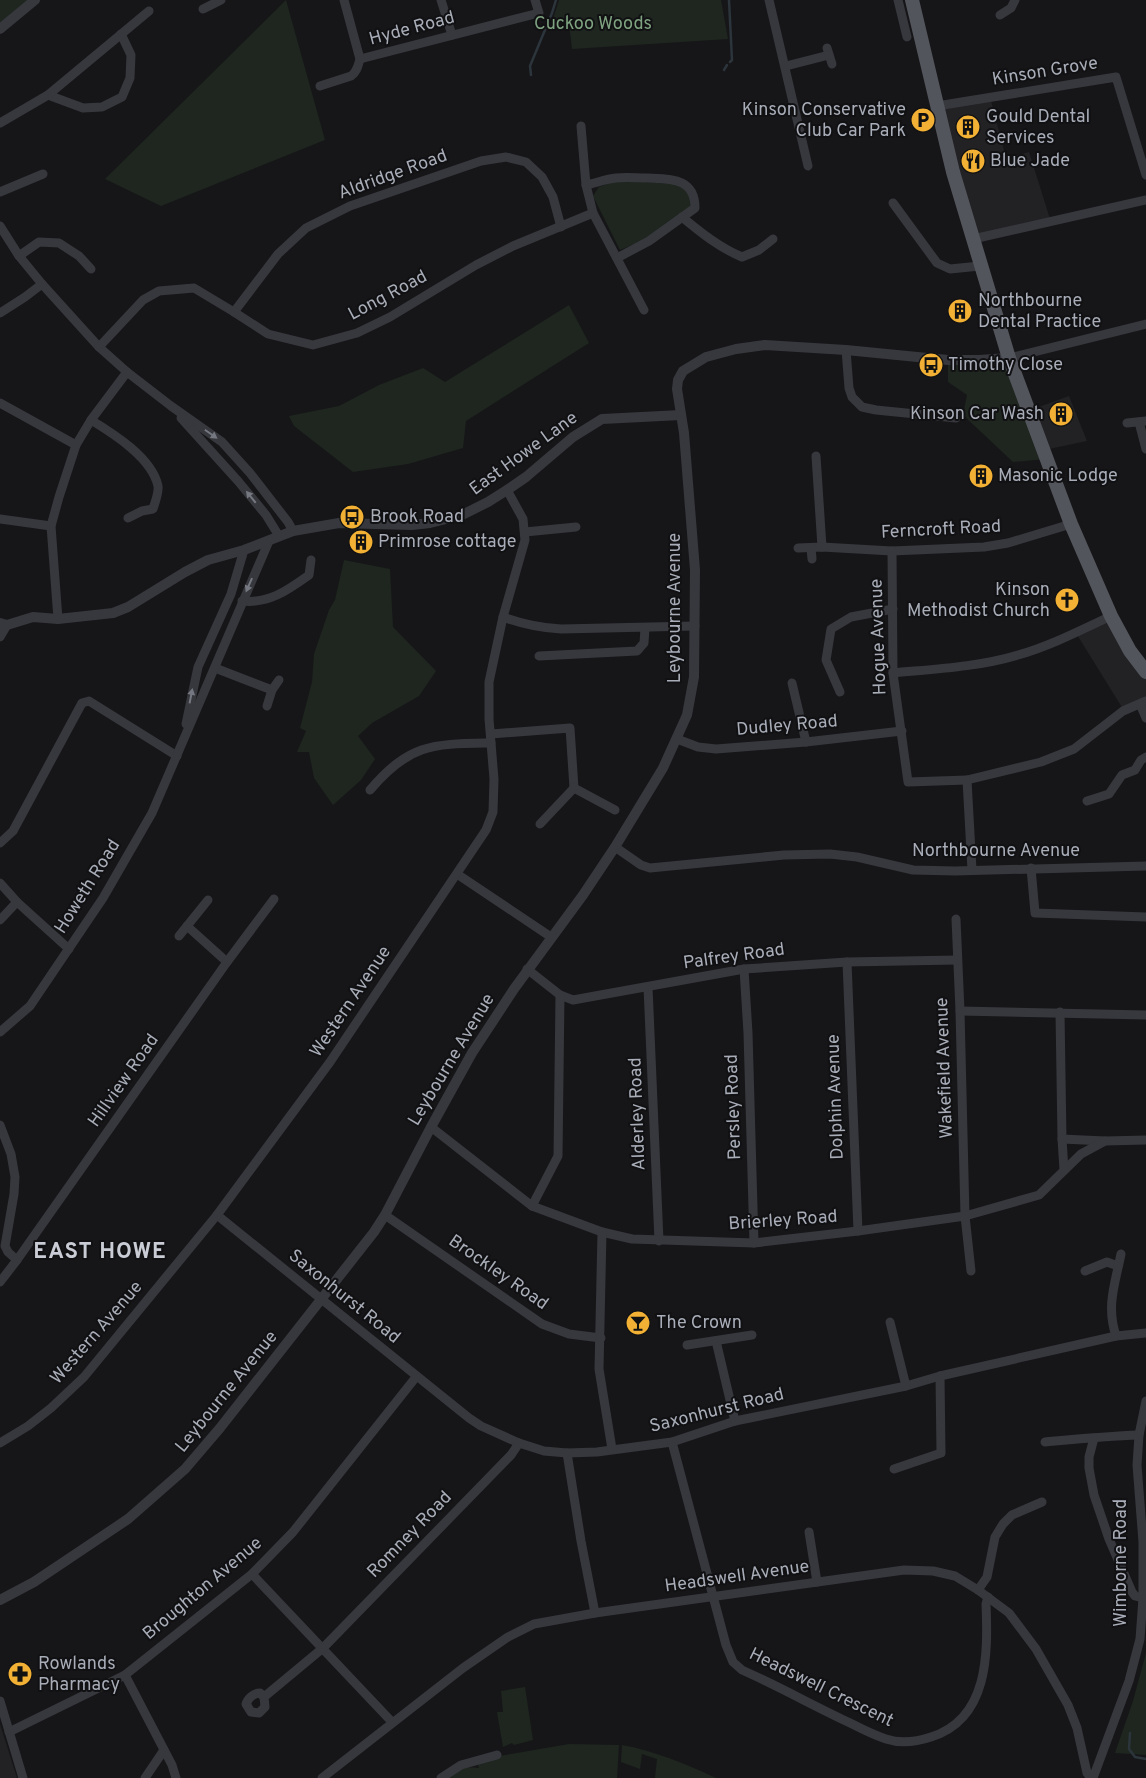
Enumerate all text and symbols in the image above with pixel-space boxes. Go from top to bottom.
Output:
street label: Hyde Road [367,7,457,51]
park label: Cuckoo Woods [534,13,652,36]
street label: Kinson Grove [990,52,1100,92]
place label: Kinson Conservative Club Car Park [742,99,906,143]
place label: Gould Dental Services [986,106,1090,150]
parking icon: Kinson Conservative Club Car Park [910,107,936,133]
building icon: Gould Dental Services [955,114,981,140]
street label: Aldridge Road [335,145,451,205]
restaurant icon: Blue Jade [960,148,986,174]
place label: Blue Jade [990,150,1070,173]
street label: Long Road [344,266,432,326]
place label: Northbourne Dental Practice [978,290,1101,334]
building icon: Northbourne Dental Practice [947,298,973,324]
bus stop icon: Timothy Close [918,352,944,378]
place label: Timothy Close [948,354,1063,377]
building icon: Kinson Car Wash [1048,401,1074,427]
place label: Kinson Car Wash [910,403,1044,426]
street label: East Howe Lane [465,407,583,501]
one-way arrow [204,429,218,439]
building icon: Masonic Lodge [968,463,994,489]
place label: Masonic Lodge [998,465,1118,488]
one-way arrow [245,490,256,503]
bus stop icon: Brook Road [339,504,365,530]
place label: Brook Road [370,506,464,529]
street label: Ferncroft Road [880,515,1002,545]
building icon: Primrose cottage [348,529,374,555]
place label: Primrose cottage [378,531,517,554]
street label: Leybourne Avenue [664,533,687,683]
one-way arrow [245,578,253,592]
street label: Hogue Avenue [865,578,893,696]
place label: Kinson Methodist Church [907,579,1050,623]
church icon: Kinson Methodist Church [1054,587,1080,613]
one-way arrow [188,688,196,704]
street label: Dudley Road [735,710,839,742]
street label: Howeth Road [50,835,126,939]
street label: Northbourne Avenue [912,840,1080,863]
street label: Palfrey Road [682,938,786,976]
street label: Western Avenue [305,942,397,1062]
street label: Leybourne Avenue [403,990,501,1130]
street label: Wakefield Avenue [931,997,959,1139]
street label: Hillview Road [83,1030,165,1132]
street label: Dolphin Avenue [822,1034,850,1160]
street label: Persley Road [721,1054,747,1160]
street label: Alderley Road [625,1057,651,1171]
street label: Brierley Road [728,1206,838,1236]
street label: Brockley Road [444,1230,552,1316]
district label: EAST HOWE [33,1239,167,1266]
street label: Saxonhurst Road [283,1245,405,1349]
street label: Western Avenue [46,1276,148,1390]
bar icon: The Crown [625,1310,651,1336]
place label: The Crown [656,1312,742,1335]
street label: Leybourne Avenue [171,1326,283,1458]
street label: Saxonhurst Road [647,1383,787,1439]
street label: Romney Road [363,1487,457,1583]
street label: Wimborne Road [1110,1499,1133,1627]
street label: Broughton Avenue [139,1532,267,1646]
street label: Headswell Avenue [663,1555,811,1599]
street label: Headswell Crescent [745,1643,897,1733]
place label: Rowlands Pharmacy [38,1653,120,1697]
pharmacy icon: Rowlands Pharmacy [7,1661,33,1687]

